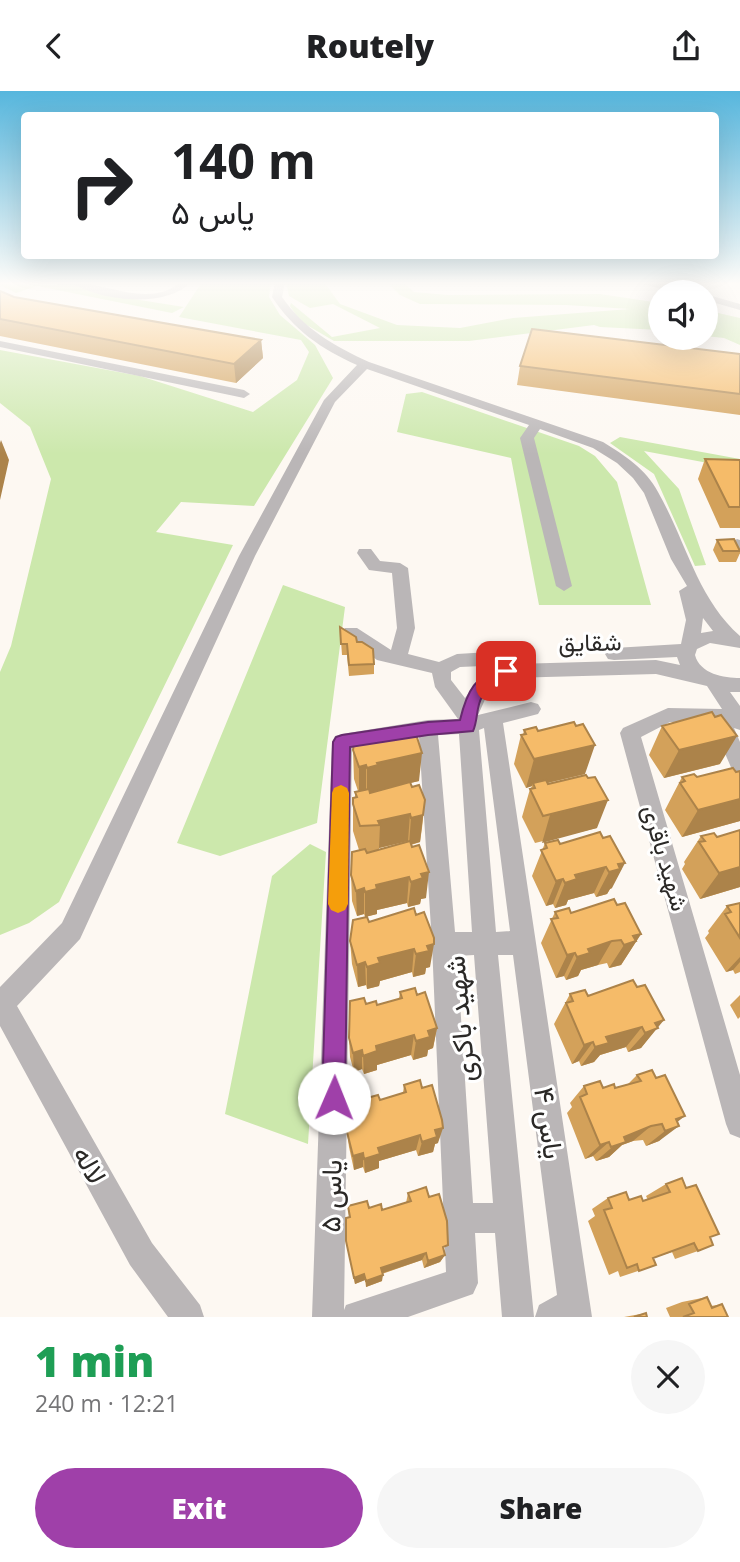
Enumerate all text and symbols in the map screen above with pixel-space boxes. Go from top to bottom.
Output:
text: Routely [306,24,434,67]
icon: back [35,27,73,65]
icon: share [667,27,705,65]
text: 140 m [171,127,316,193]
icon: right [56,140,147,231]
text: یاس ۵ [171,190,254,233]
map controls [648,280,718,350]
button: sound [648,280,718,350]
street label: شقایق [558,624,622,659]
pin [476,641,536,701]
icon: arrive [487,652,525,690]
street label: شهید باقری [636,801,697,915]
street label: شهید باکری [435,954,483,1084]
position arrow [297,1061,371,1135]
street label: یاس ۴ [526,1084,574,1161]
street label: لاله [65,1138,117,1191]
street label: یاس ۵ [310,1159,350,1233]
text: 1 min [35,1332,154,1389]
button: close [631,1340,705,1414]
text: 240 m · 12:21 [35,1387,178,1419]
button: Exit [35,1468,363,1548]
button: Share [377,1468,705,1548]

